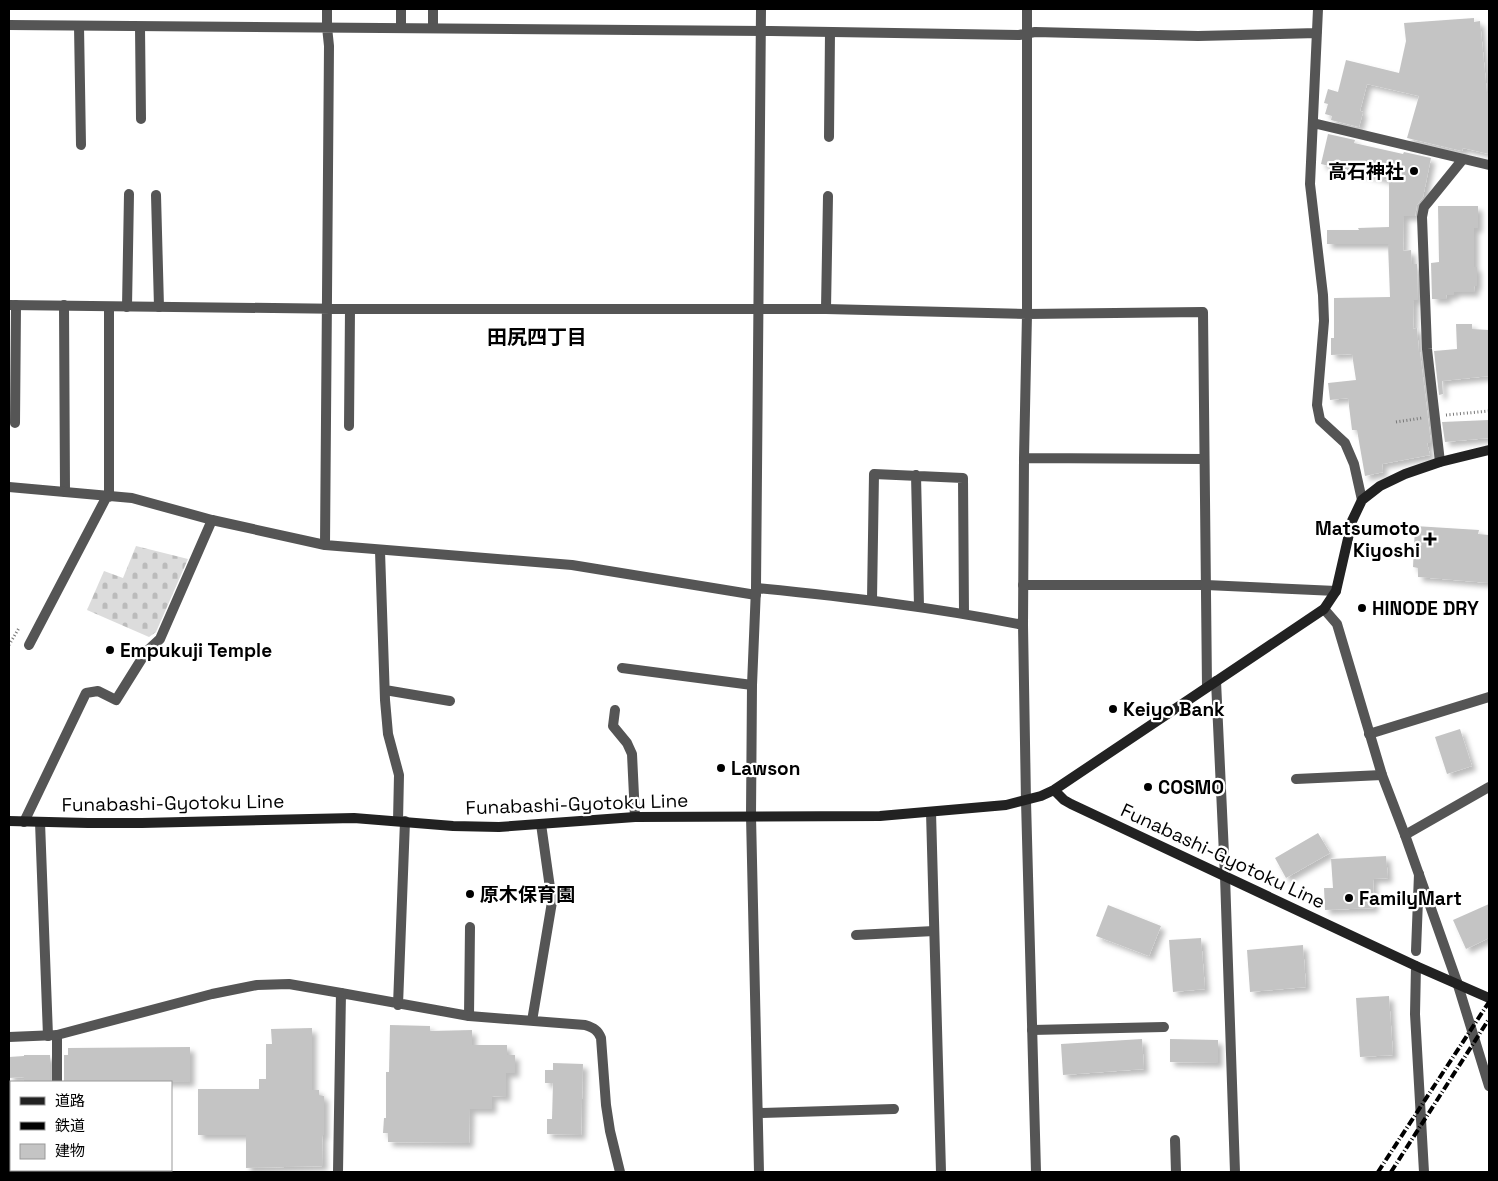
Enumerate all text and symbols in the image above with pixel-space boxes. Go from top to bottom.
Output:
place label: 高石神社 [1328,159,1404,184]
marker: 高石神社 [1408,165,1420,177]
district label: 田尻四丁目 [487,324,587,350]
place label: Matsumoto Kiyoshi [1315,516,1420,563]
marker: Matsumoto Kiyoshi [1424,533,1436,545]
place label: HINODE DRY [1372,596,1479,621]
marker: HINODE DRY [1356,602,1368,614]
place label: Empukuji Temple [120,638,272,663]
marker: Empukuji Temple [104,644,116,656]
place label: Keiyo Bank [1123,697,1225,722]
marker: Keiyo Bank [1107,703,1119,715]
place label: Lawson [731,756,800,781]
marker: Lawson [715,762,727,774]
place label: COSMO [1158,775,1224,800]
marker: COSMO [1142,781,1154,793]
street label: Funabashi-Gyotoku Line [465,788,689,820]
street label: Funabashi-Gyotoku Line [61,789,285,817]
street label: Funabashi-Gyotoku Line [1117,798,1329,914]
place label: 原木保育園 [480,882,575,907]
place label: FamilyMart [1359,886,1462,911]
marker: 原木保育園 [464,888,476,900]
marker: FamilyMart [1343,892,1355,904]
legend [10,1081,172,1171]
text: 道路 [55,1091,85,1110]
text: 鉄道 [55,1116,85,1135]
text: 建物 [55,1141,85,1160]

